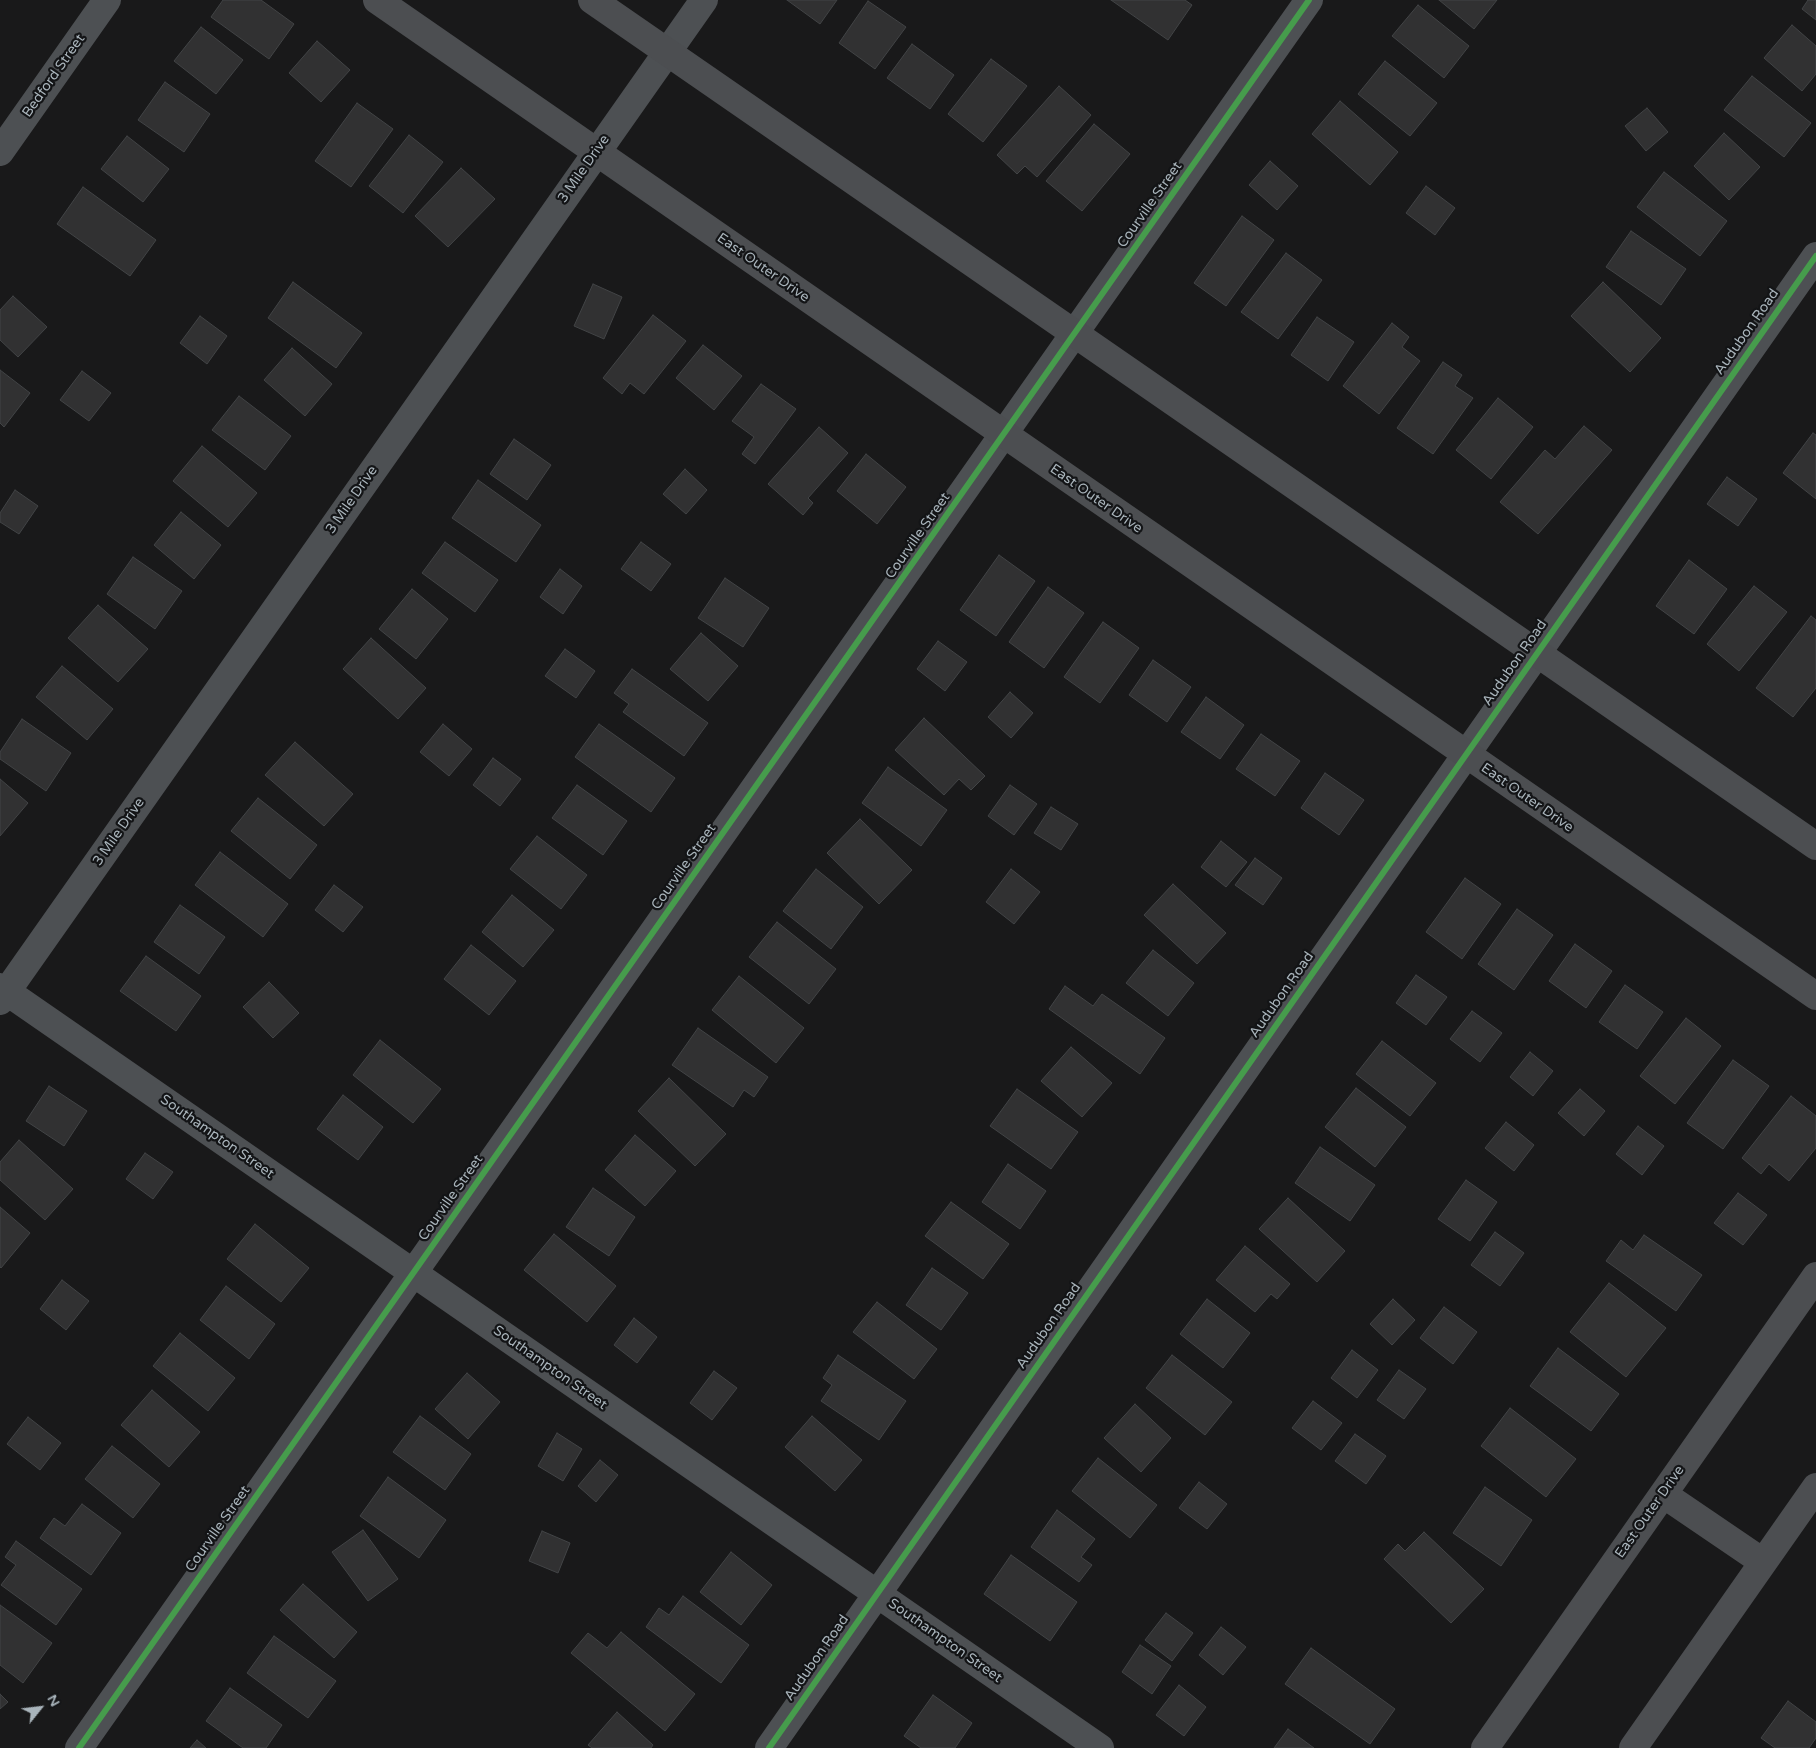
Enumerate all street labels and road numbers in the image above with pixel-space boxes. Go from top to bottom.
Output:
street label: Bedford Street [19,31,89,121]
street label: 3 Mile Drive [555,132,613,206]
street label: Courville Street [1114,159,1186,251]
street label: East Outer Drive [714,230,812,306]
street label: Audubon Road [1711,286,1783,378]
street label: East Outer Drive [1047,461,1145,537]
street label: 3 Mile Drive [323,463,381,537]
street label: Courville Street [882,490,954,582]
street label: Audubon Road [1479,617,1551,709]
street label: East Outer Drive [1478,760,1576,836]
street label: 3 Mile Drive [90,795,148,869]
street label: Courville Street [648,821,720,913]
street label: Audubon Road [1246,949,1318,1041]
street label: Southampton Street [157,1091,277,1183]
street label: Courville Street [415,1152,487,1244]
street label: Audubon Road [1013,1280,1085,1372]
street label: Southampton Street [490,1322,610,1414]
street label: East Outer Drive [1612,1463,1688,1561]
street label: Courville Street [182,1483,254,1575]
street label: Southampton Street [885,1595,1005,1687]
street label: Audubon Road [781,1612,853,1704]

